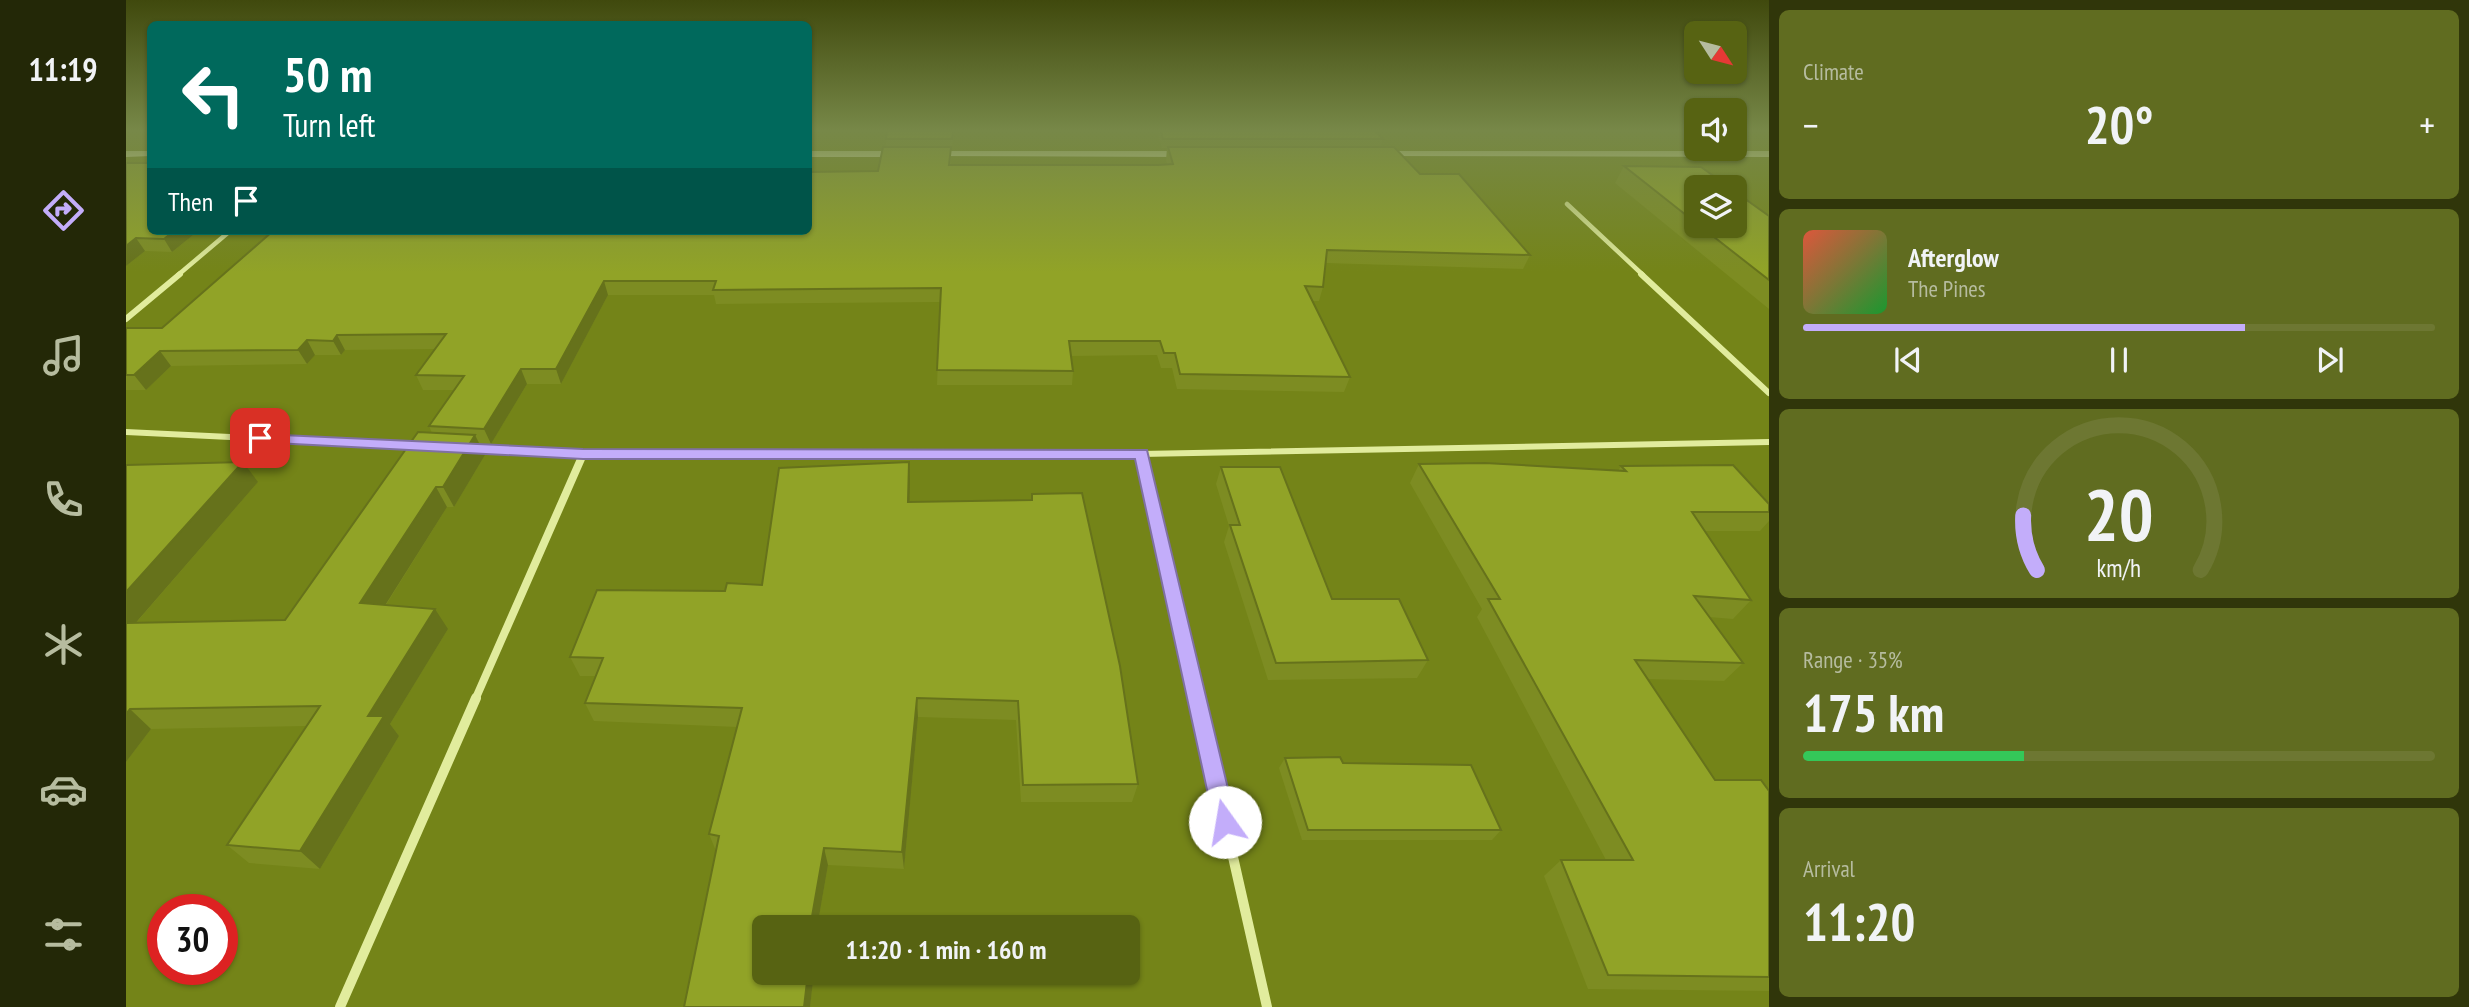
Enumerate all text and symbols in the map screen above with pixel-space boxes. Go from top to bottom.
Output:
north arrow [1684,21,1746,84]
map controls [1684,21,1747,238]
text: 50 m [283,42,372,106]
text: 11:19 [28,48,98,90]
icon: left [168,49,259,140]
text: Climate [1803,57,1864,86]
text: 20° [2085,91,2153,158]
button: sound [1684,98,1747,161]
text: − [1803,100,1819,149]
text: + [2419,100,2435,149]
text: Turn left [283,104,375,146]
button: layers [1684,175,1747,238]
icon: arrive [227,182,265,220]
text: Then [168,185,213,218]
icon: directions [39,186,88,235]
text: Afterglow [1908,241,1999,274]
text: The Pines [1908,274,1986,303]
icon: music [39,331,88,380]
icon: previous [1889,341,1927,379]
icon: pause [2100,341,2138,379]
icon: next [2311,341,2349,379]
pin [230,408,290,468]
icon: arrive [241,419,279,457]
text: 20 [2084,466,2154,560]
icon: phone [39,475,88,524]
text: km/h [2097,551,2141,583]
icon: climate [39,620,88,669]
text: Range · 35% [1803,645,1903,674]
text: 175 km [1803,679,1944,746]
icon: car [39,765,88,814]
position arrow [1188,785,1262,859]
text: Arrival [1803,854,1855,883]
text: 11:20 [1803,888,1915,955]
speed limit sign: 30 [147,894,238,985]
icon: filters [39,910,88,959]
text: 11:20 · 1 min · 160 m [846,933,1046,966]

